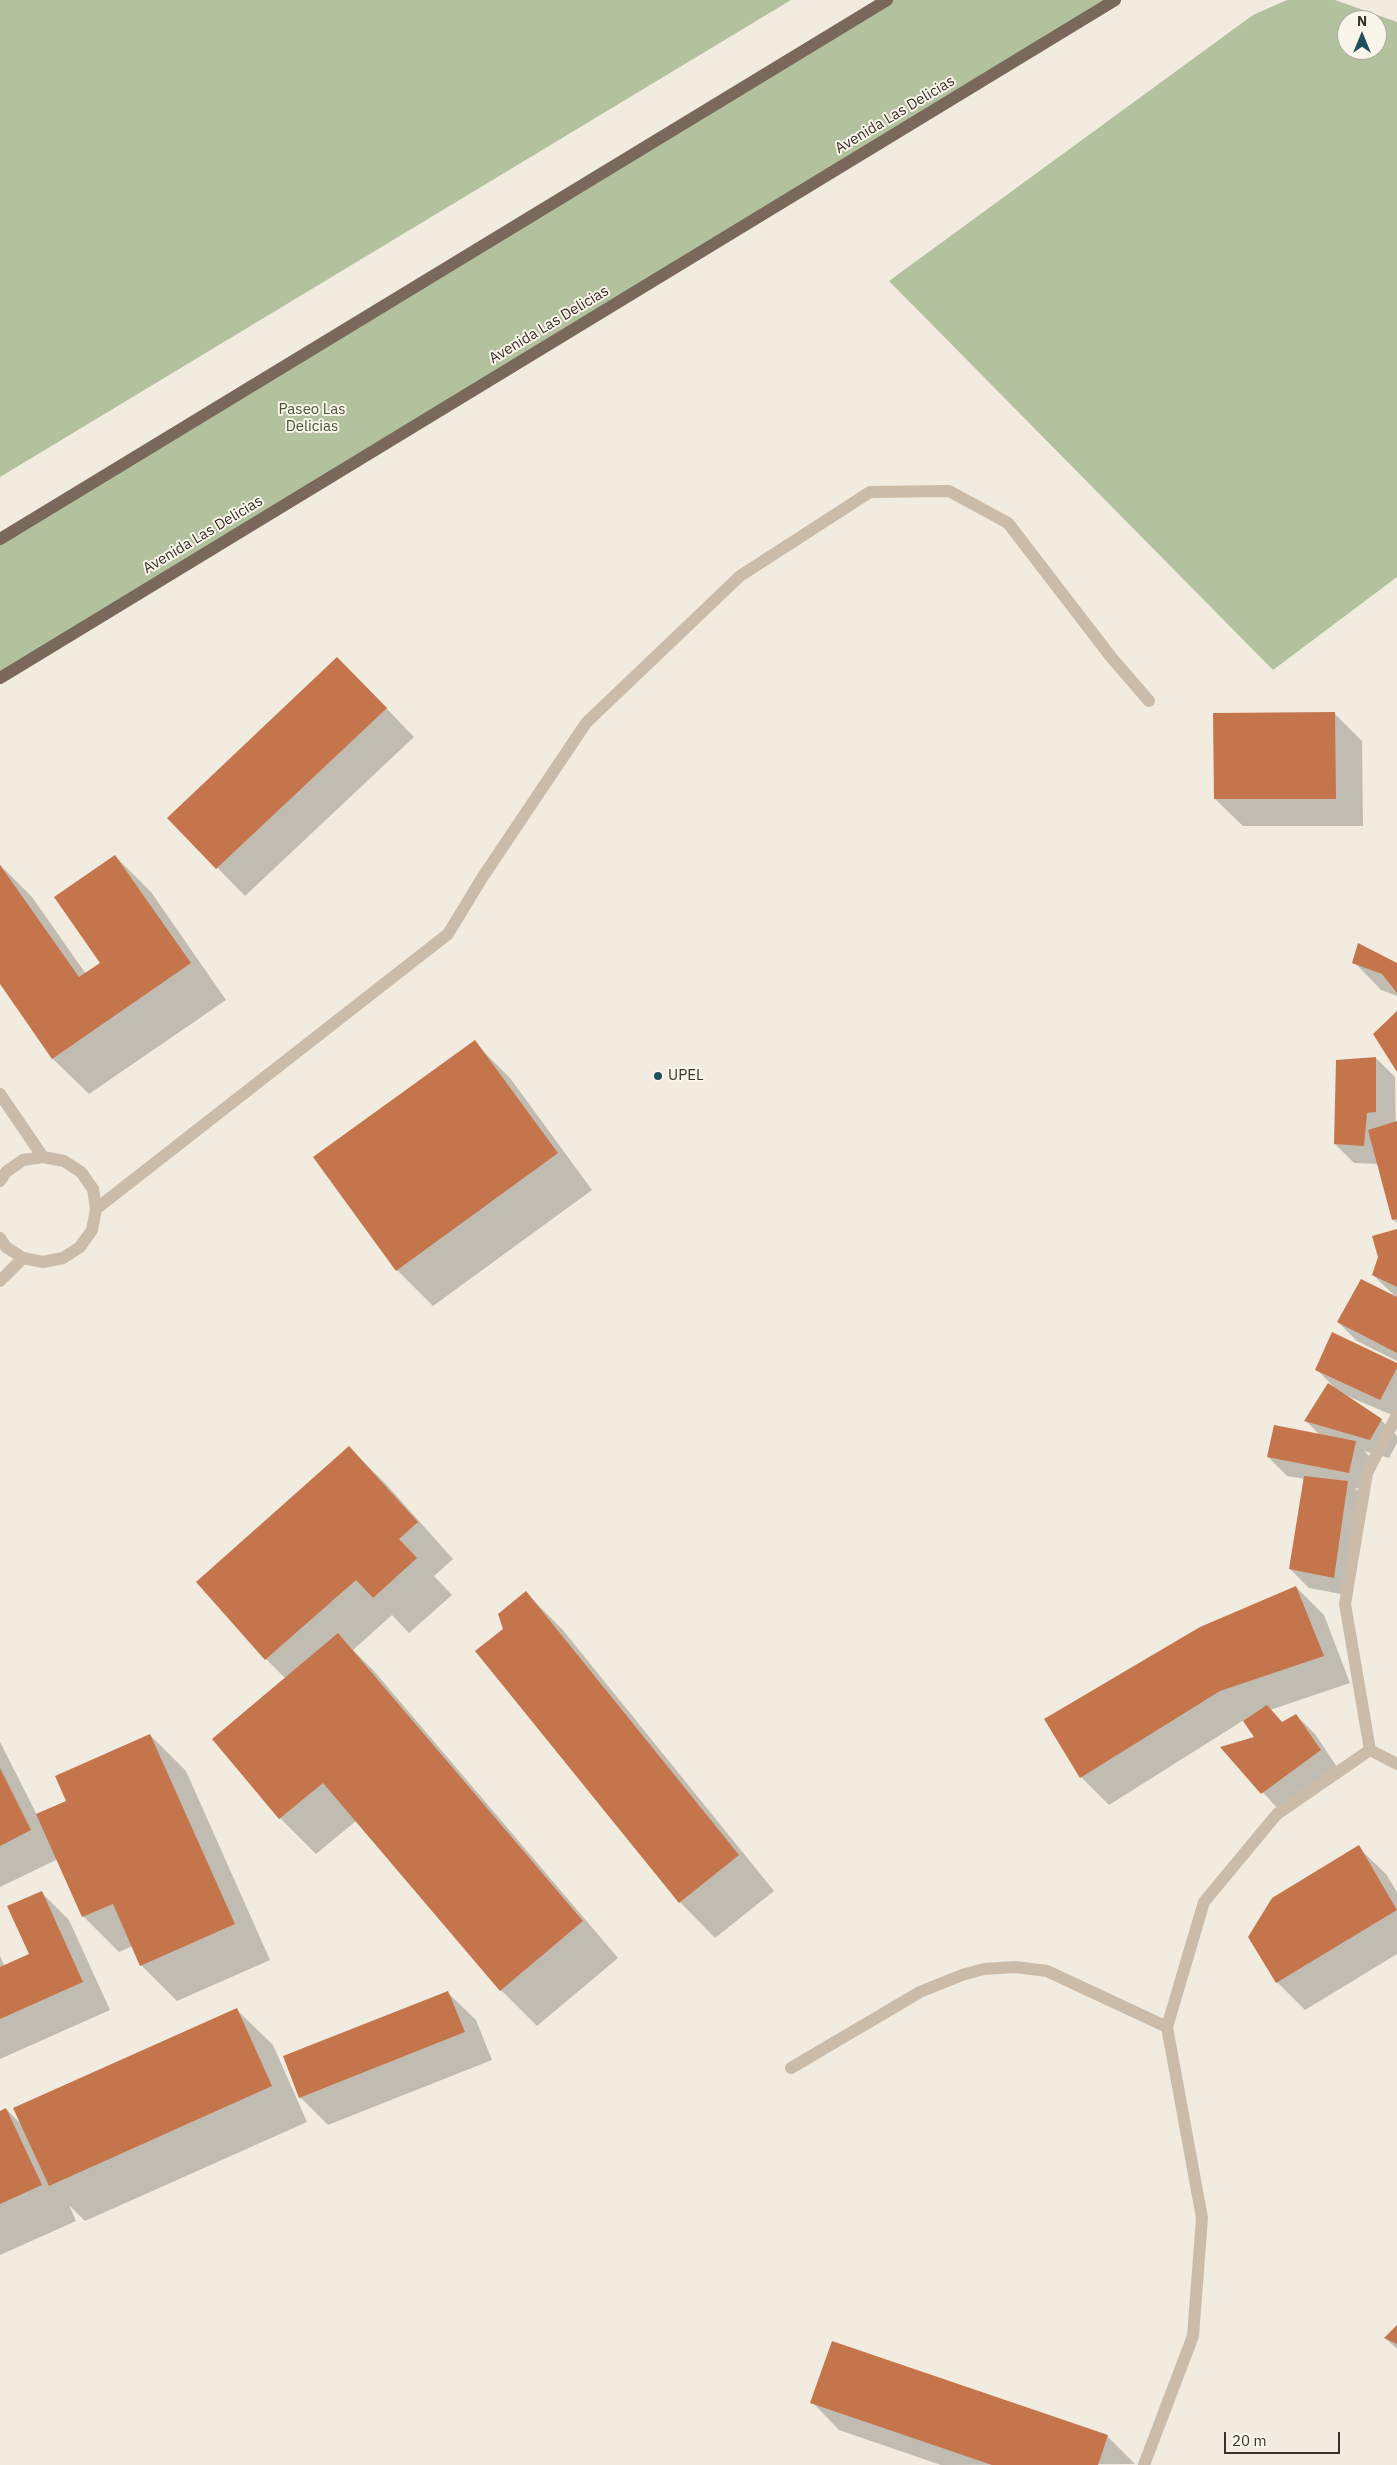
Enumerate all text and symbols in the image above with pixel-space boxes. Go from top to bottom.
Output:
north arrow [1337,10,1387,60]
text: N [1357,12,1367,30]
street label: Avenida Las Delicias [832,72,958,158]
street label: Avenida Las Delicias [486,282,612,368]
park label: Paseo Las Delicias [278,401,346,436]
street label: Avenida Las Delicias [140,492,266,578]
place label: UPEL [668,1067,704,1085]
marker: UPEL [652,1070,664,1082]
scale bar [1227,2422,1343,2454]
text: 20 m [1232,2431,1267,2450]

